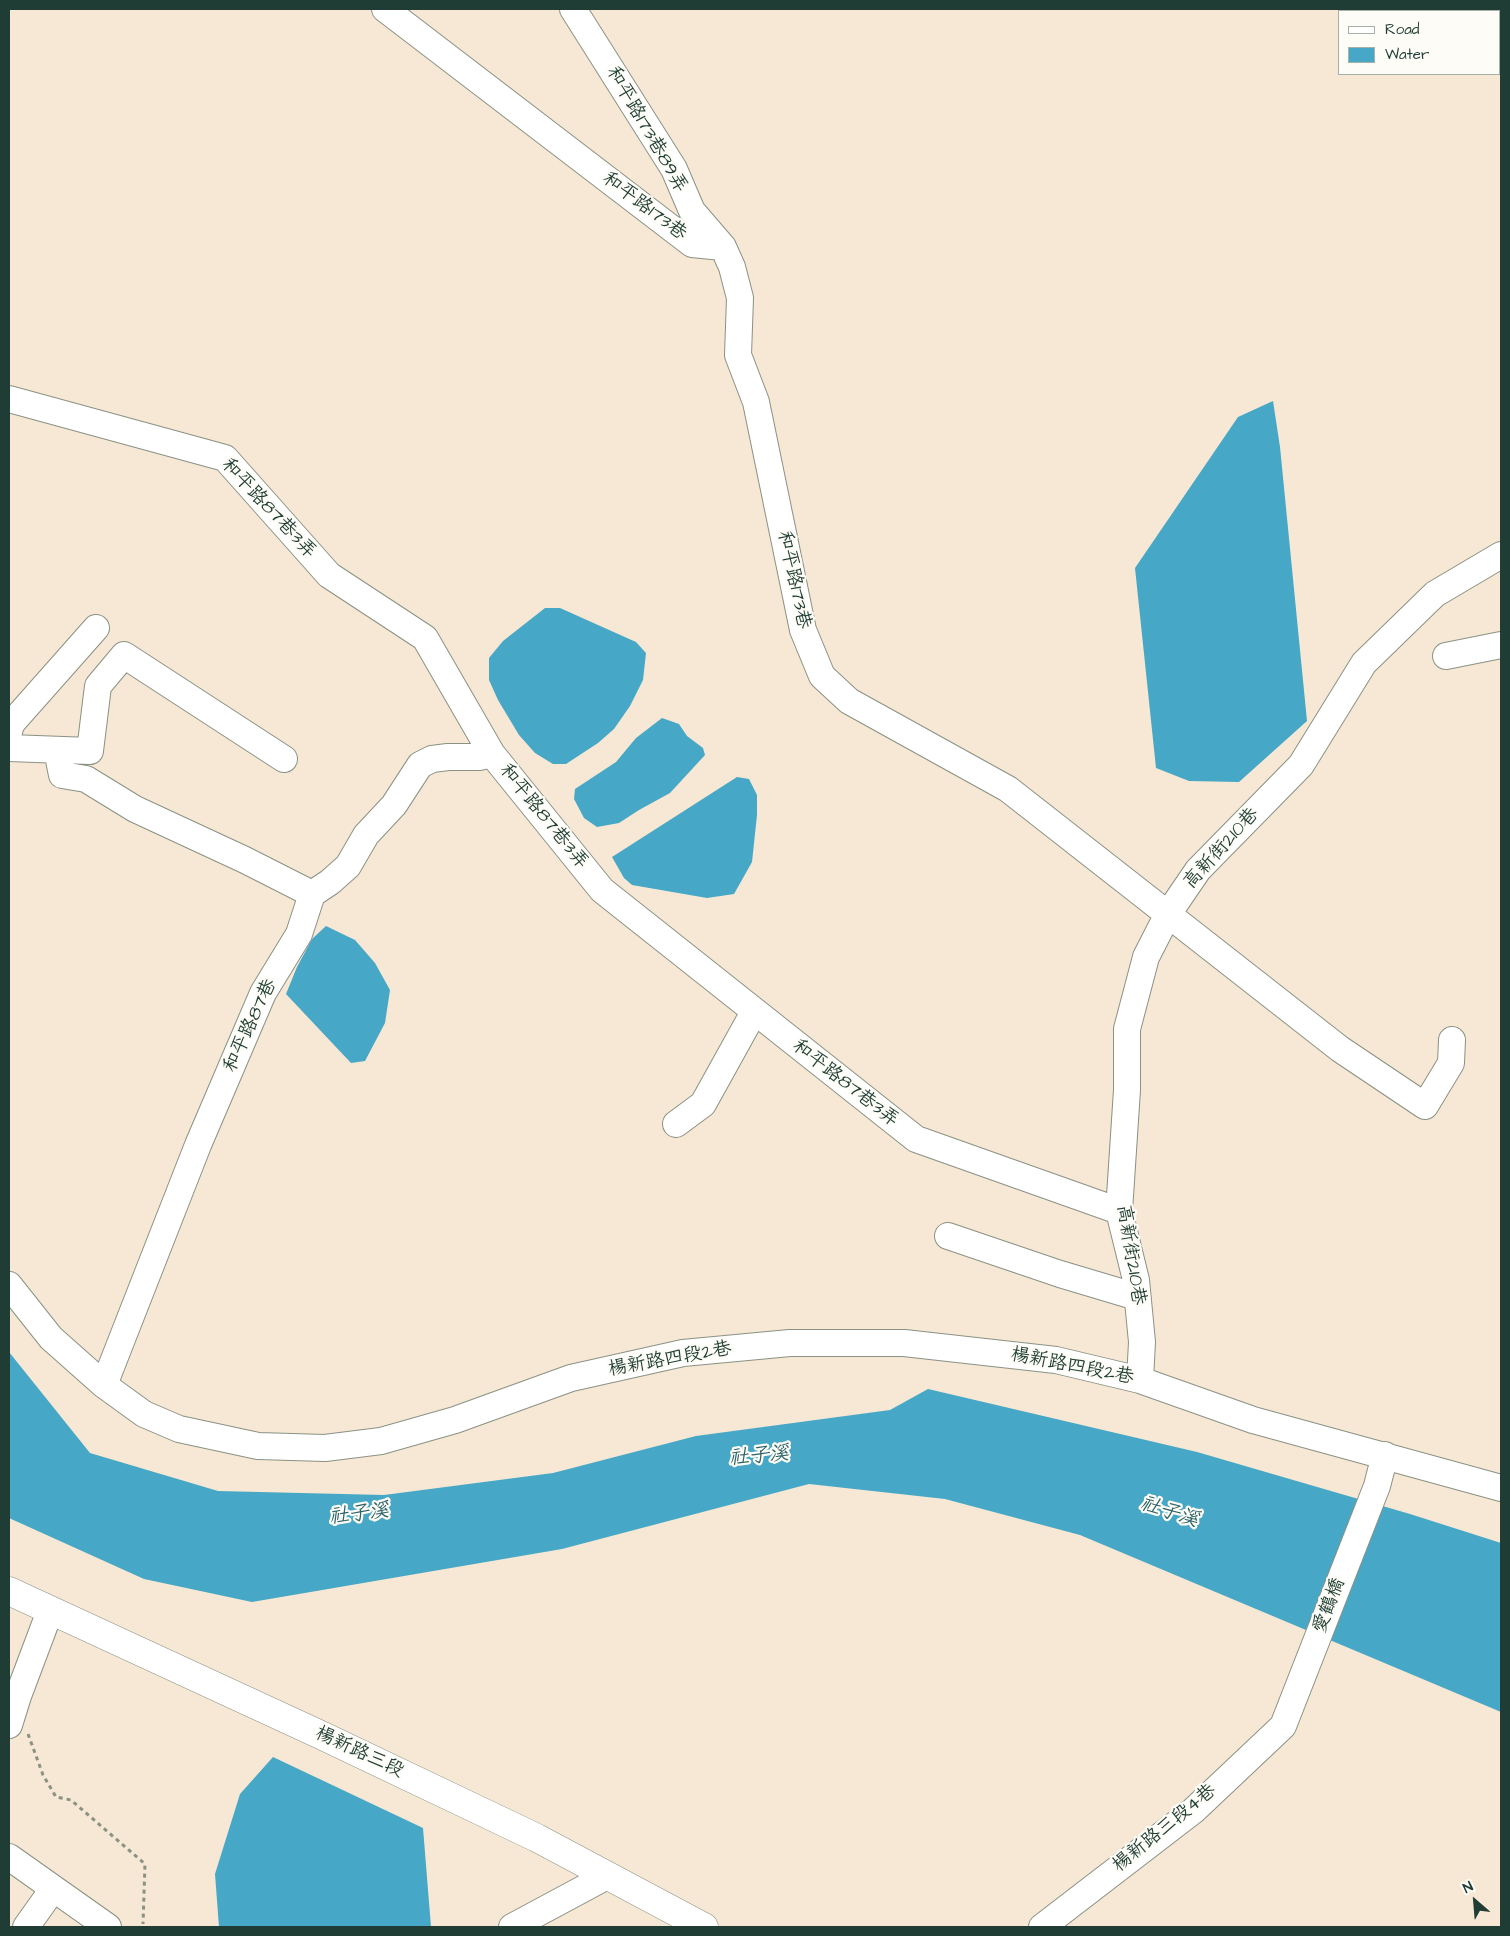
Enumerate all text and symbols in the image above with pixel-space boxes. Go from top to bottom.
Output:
legend [1338,10,1500,75]
text: Road [1385,19,1419,40]
text: Water [1385,44,1429,65]
street label: 和平路173巷89弄 [601,63,691,197]
street label: 和平路173巷 [597,168,691,246]
street label: 和平路87巷3弄 [216,454,320,564]
street label: 和平路173巷 [771,529,815,631]
street label: 和平路87巷3弄 [494,760,592,874]
street label: 高新街210巷 [1180,804,1264,894]
street label: 和平路87巷 [220,976,282,1076]
street label: 和平路87巷3弄 [787,1035,903,1133]
street label: 高新街210巷 [1111,1203,1149,1307]
street label: 楊新路四段2巷 [607,1338,733,1382]
street label: 楊新路四段2巷 [1009,1344,1135,1390]
water label: 社子溪 [728,1442,790,1472]
water label: 社子溪 [1137,1492,1201,1534]
water label: 社子溪 [328,1499,390,1531]
street label: 愛鶴橋 [1309,1575,1351,1637]
street label: 楊新路三段 [311,1723,407,1783]
street label: 楊新路三段4巷 [1109,1780,1221,1878]
north arrow [1450,1876,1500,1926]
text: N [1460,1877,1477,1899]

